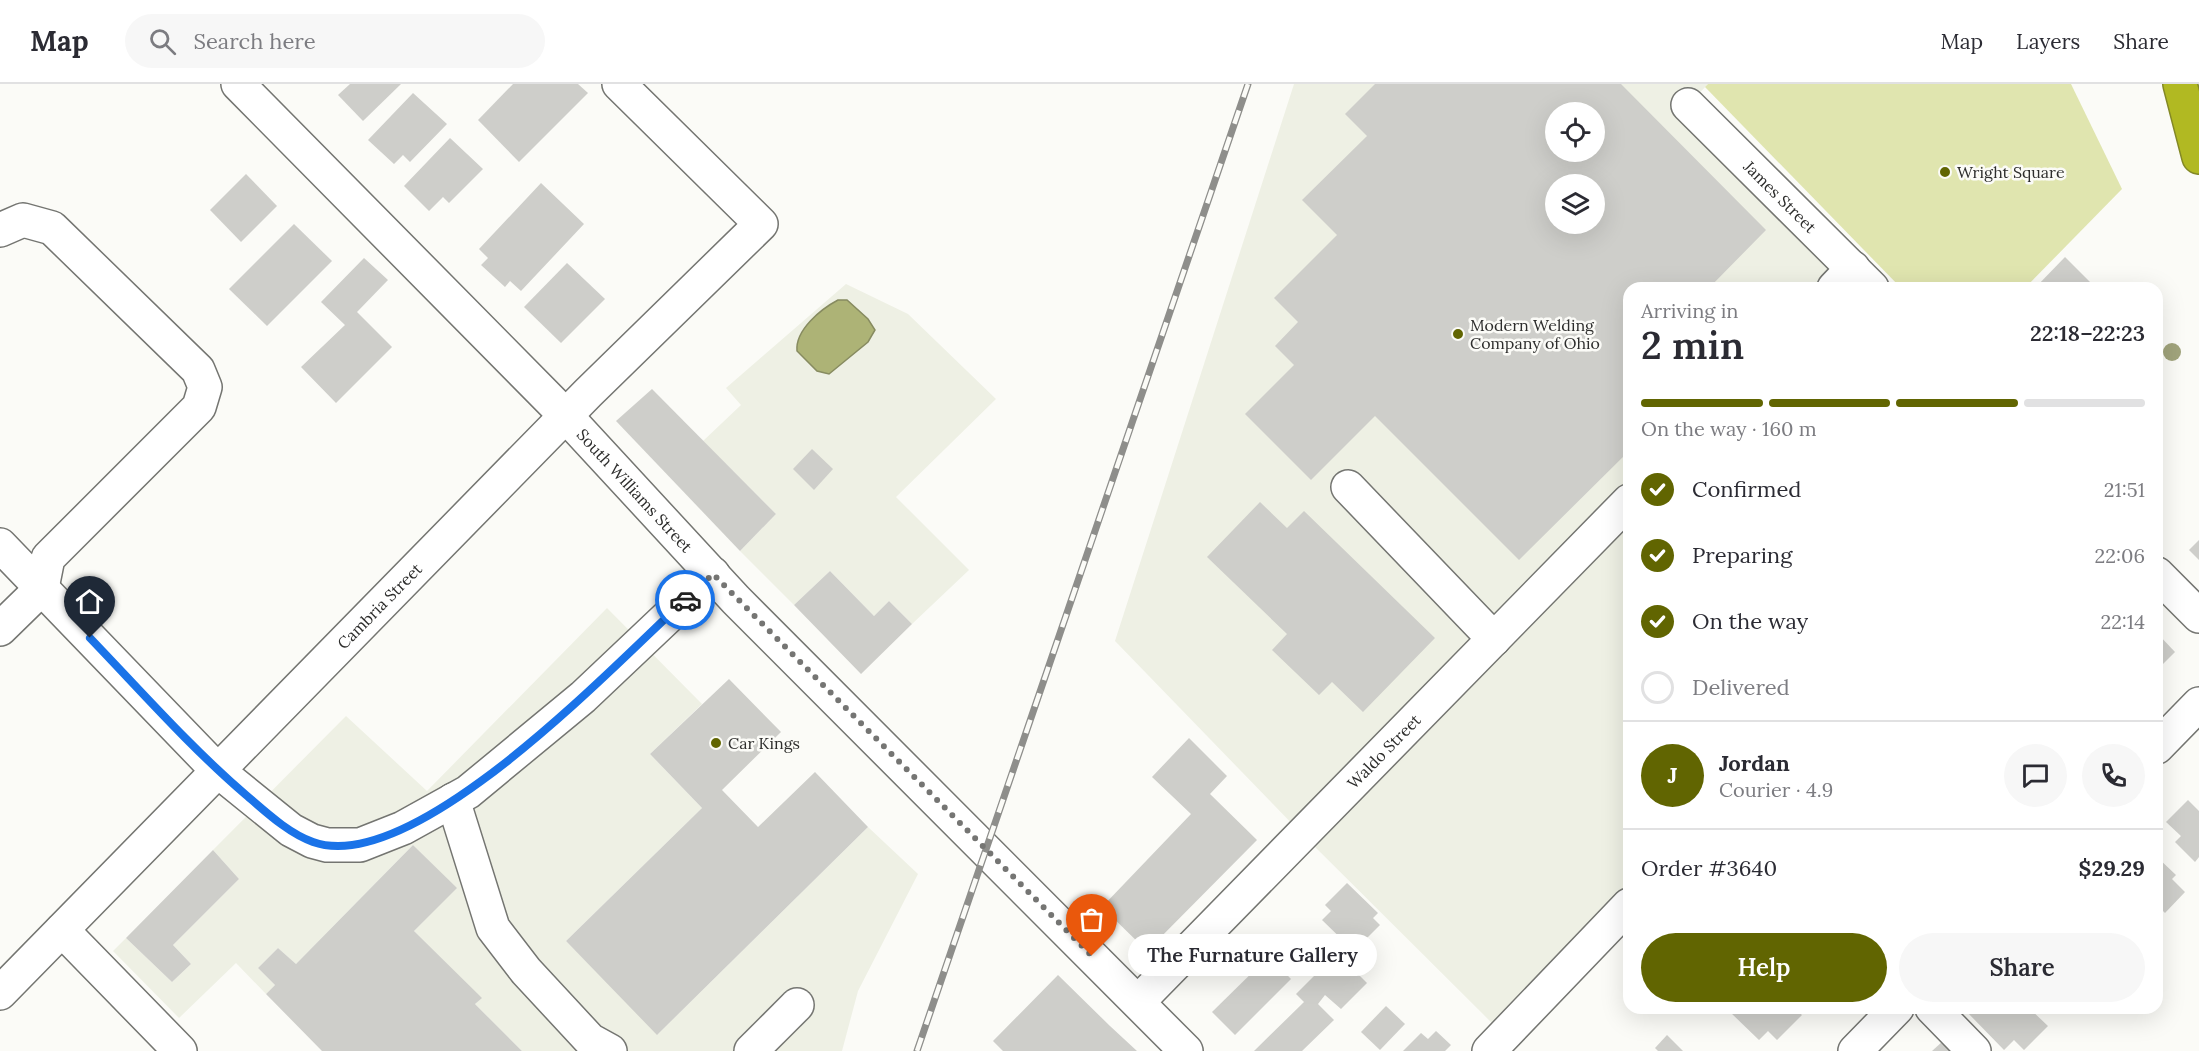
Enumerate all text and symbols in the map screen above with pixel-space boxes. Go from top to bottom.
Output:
search box [125,14,545,68]
text: Map [30,23,89,59]
icon: search [146,25,179,58]
text: Search here [194,27,316,55]
text: Map [1940,28,1983,55]
text: Layers [2016,28,2080,55]
text: Share [2113,28,2169,55]
map controls [1545,102,1605,234]
button: locate [1545,102,1605,162]
street label: James Street [1739,156,1821,237]
place label: Wright Square [1957,162,2065,182]
marker: Wright Square [1938,165,1952,179]
button: layers [1545,174,1605,234]
text: Arriving in [1641,298,1738,323]
place label: Modern Welding Company of Ohio [1470,315,1600,353]
text: 22:18–22:23 [2030,319,2145,347]
text: 2 min [1641,320,1744,370]
marker: Modern Welding Company of Ohio [1451,327,1465,341]
text: On the way · 160 m [1641,416,1817,441]
street label: South Williams Street [573,424,697,557]
icon: check [1641,473,1674,506]
text: Confirmed [1692,475,1801,503]
text: 21:51 [2104,477,2145,502]
icon: check [1641,539,1674,572]
text: Preparing [1692,541,1792,569]
text: 22:06 [2095,543,2145,568]
street label: Cambria Street [333,558,426,653]
courier [655,570,715,630]
pin [64,576,115,638]
icon: car [669,584,702,617]
icon: home [73,585,106,618]
icon: check [1641,605,1674,638]
text: On the way [1692,607,1808,635]
text: 22:14 [2100,609,2145,634]
text: Delivered [1692,673,1790,701]
street label: Waldo Street [1343,709,1425,793]
place label: Car Kings [728,733,800,753]
marker: Car Kings [709,736,723,750]
button: chat [2004,744,2067,807]
button: phone [2082,744,2145,807]
text: Jordan [1719,749,1790,777]
text: J [1668,761,1677,789]
text: Courier · 4.9 [1719,777,1833,802]
text: Order #3640 [1641,854,1777,882]
text: $29.29 [2078,854,2145,882]
pin [1066,894,1117,956]
icon: bag [1075,903,1108,936]
button: Help [1641,933,1887,1002]
button: Share [1899,933,2145,1002]
callout: The Furnature Gallery [1128,935,1377,977]
text: The Furnature Gallery [1147,942,1358,967]

